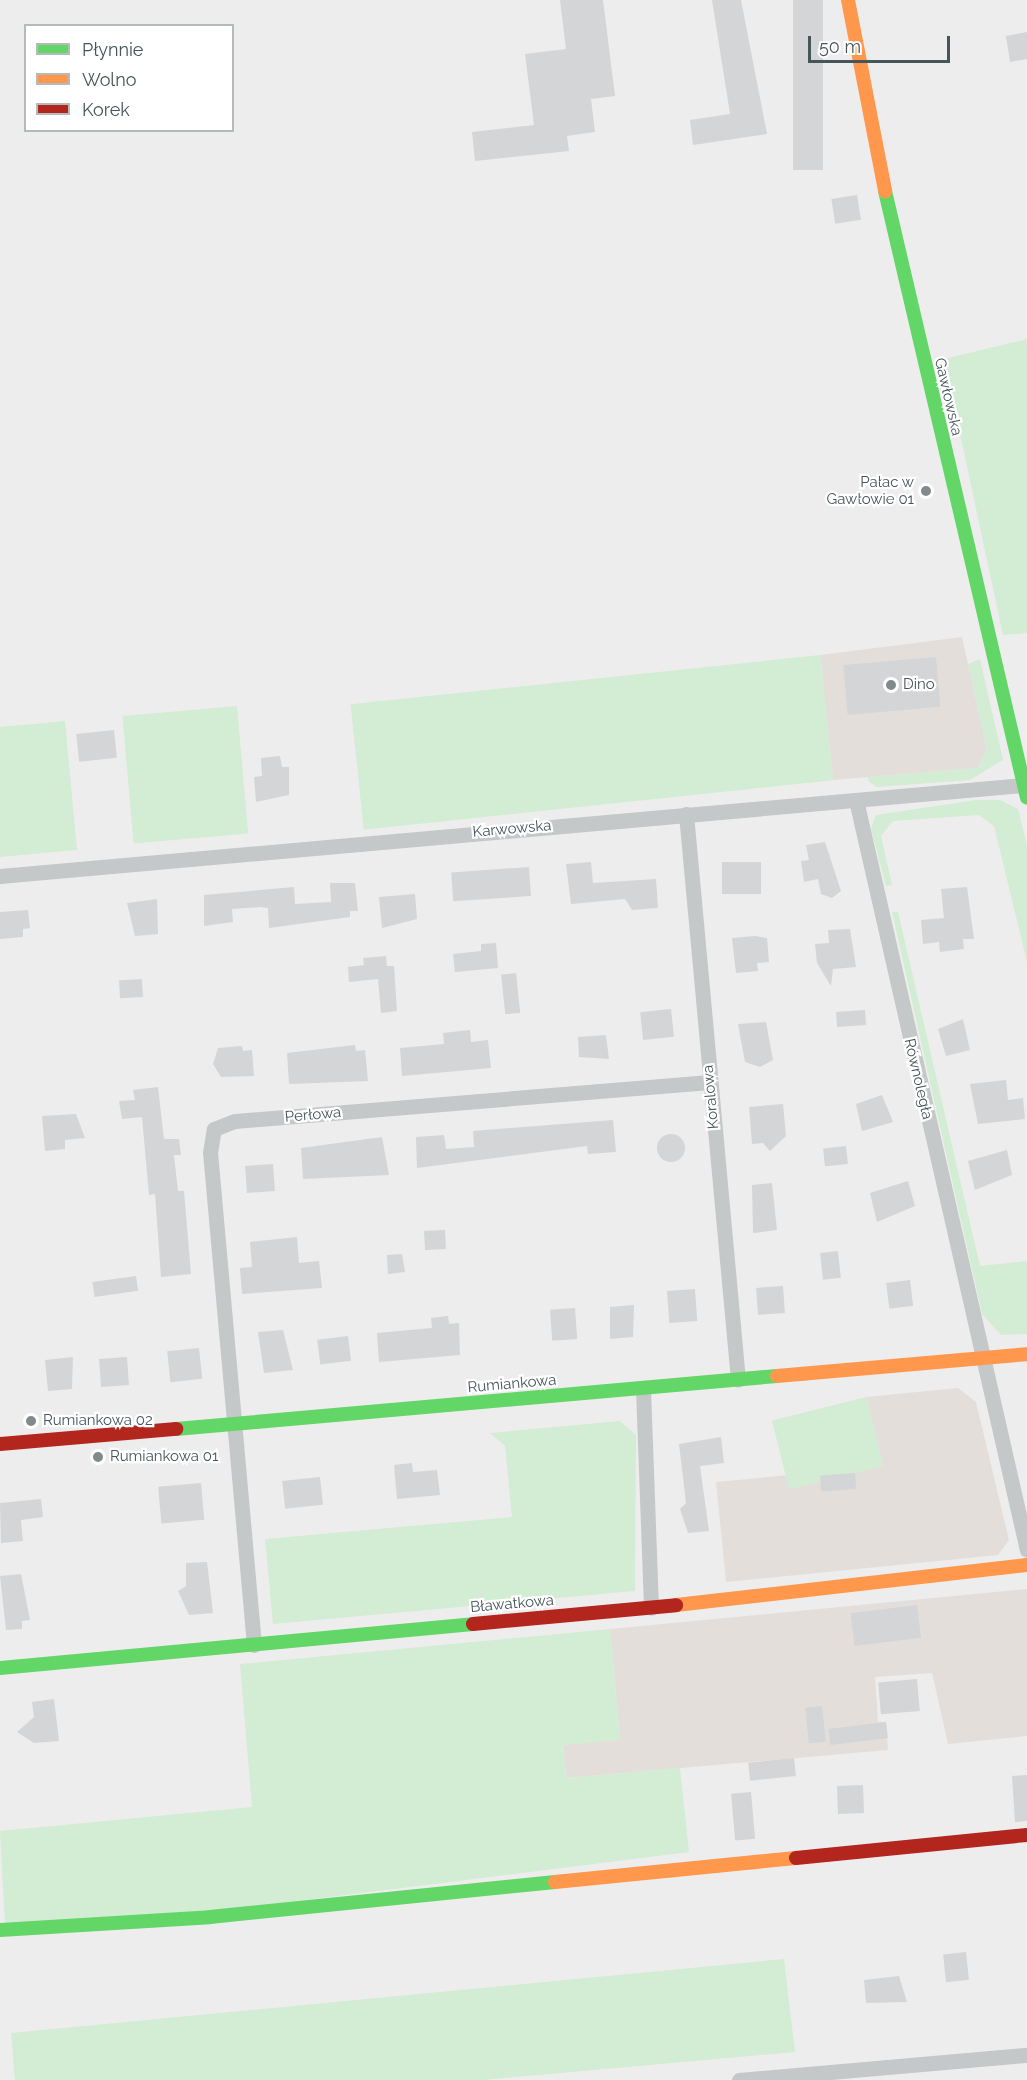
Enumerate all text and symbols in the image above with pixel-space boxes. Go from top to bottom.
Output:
legend [24,24,234,132]
scale bar [811,24,954,62]
text: 50 m [819,36,861,57]
text: Płynnie [82,39,143,60]
text: Wolno [82,69,136,90]
text: Korek [82,99,130,120]
street label: Gawłowska [930,356,966,438]
place label: Pałac w Gawłowie 01 [826,473,914,508]
marker: Pałac w Gawłowie 01 [919,484,933,498]
place label: Dino [903,676,935,694]
marker: Dino [884,678,898,692]
street label: Karwowska [472,817,552,841]
street label: Równoległa [900,1037,936,1121]
street label: Koralowa [699,1064,723,1130]
street label: Perłowa [284,1104,342,1126]
street label: Rumiankowa [467,1371,557,1397]
place label: Rumiankowa 02 [43,1412,153,1430]
marker: Rumiankowa 02 [24,1414,38,1428]
place label: Rumiankowa 01 [110,1448,218,1466]
marker: Rumiankowa 01 [91,1450,105,1464]
street label: Bławatkowa [469,1591,555,1617]

